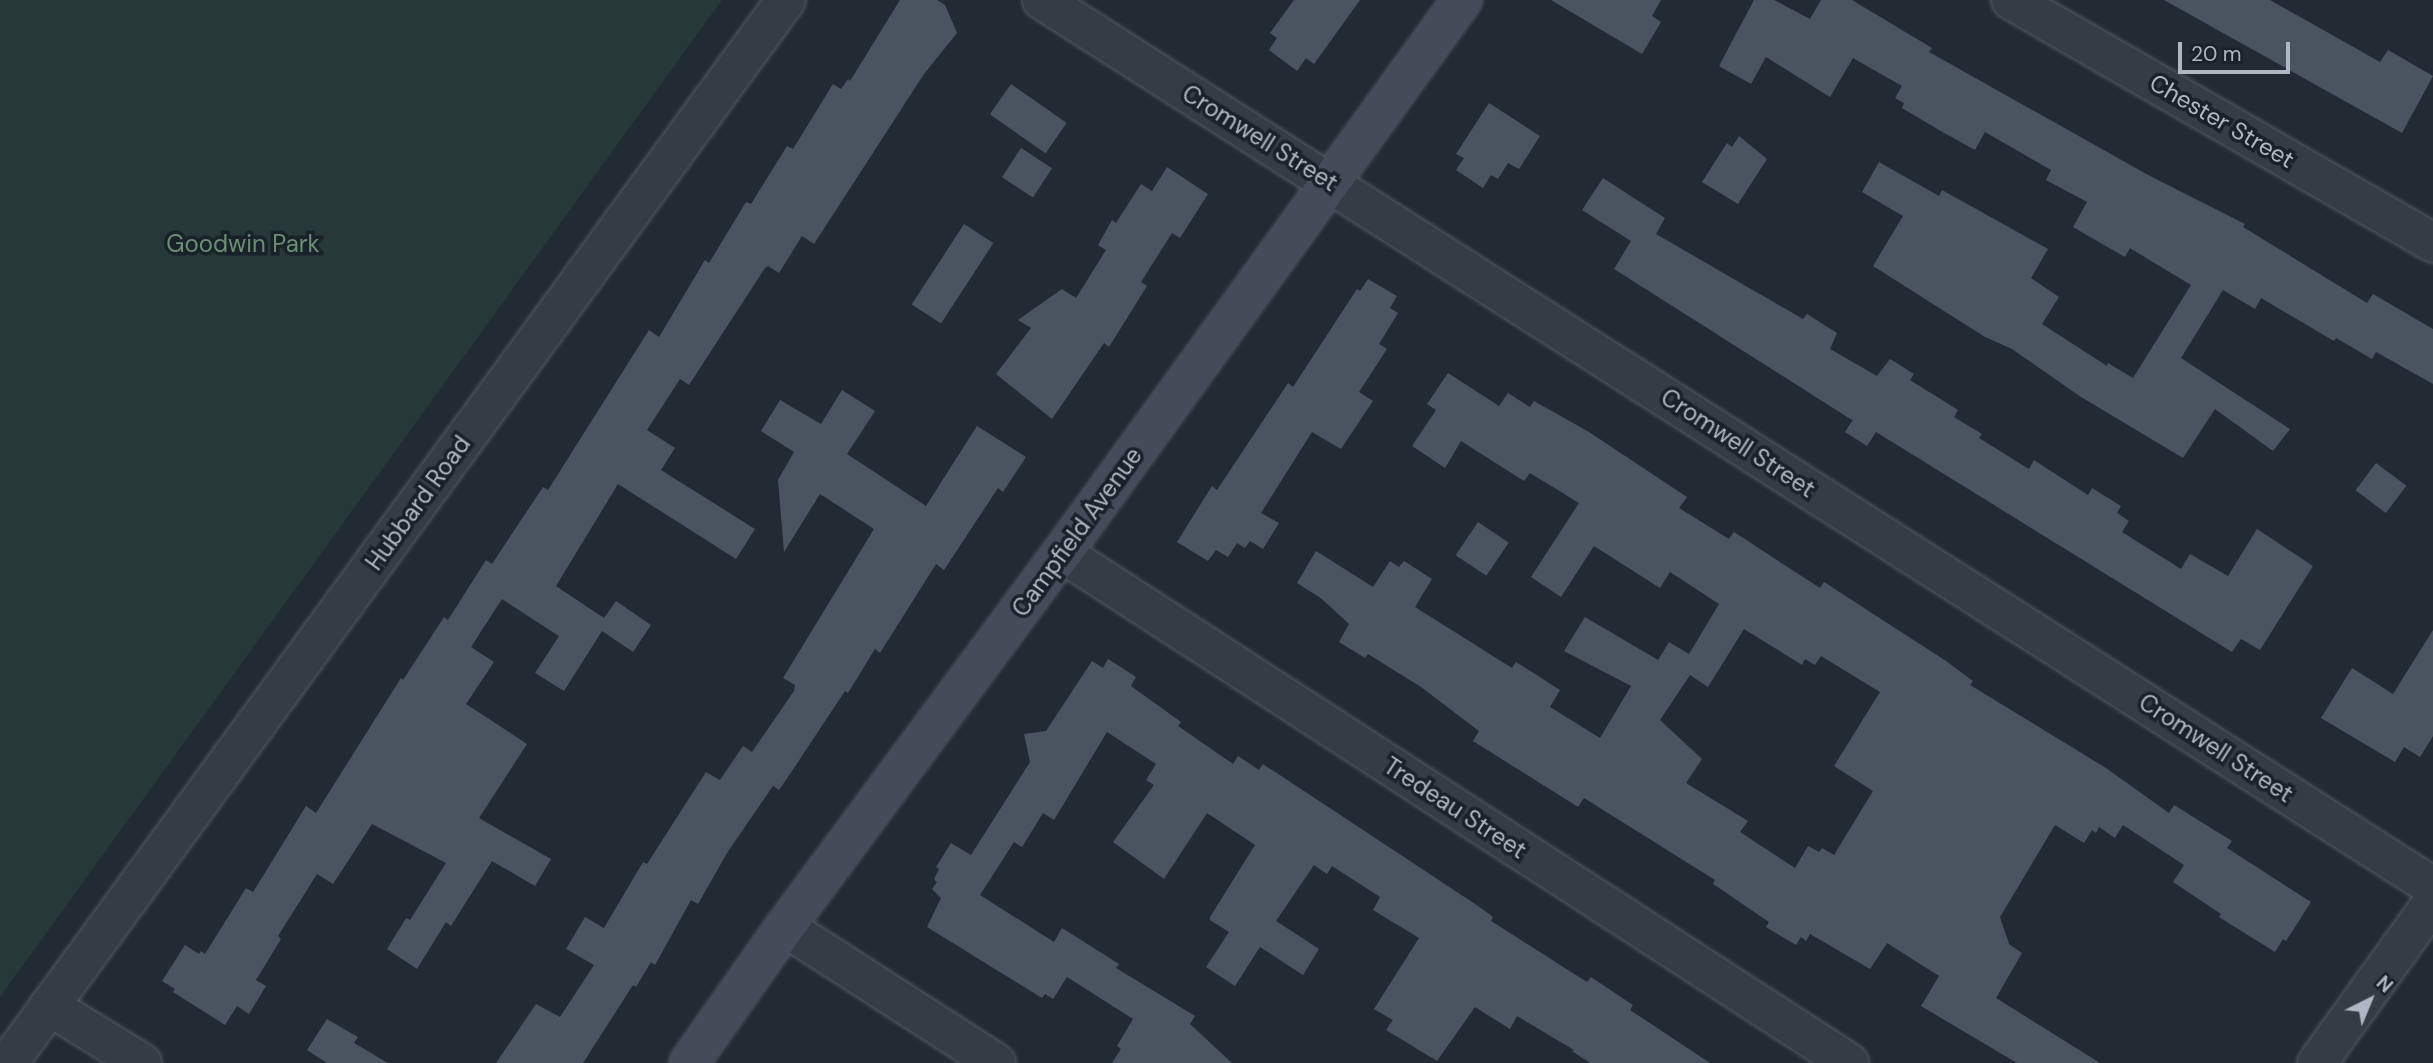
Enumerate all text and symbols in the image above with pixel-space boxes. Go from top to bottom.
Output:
scale bar [2181,28,2293,72]
text: 20 m [2191,40,2242,68]
street label: Chester Street [2145,68,2299,174]
street label: Cromwell Street [1177,79,1343,197]
park label: Goodwin Park [166,230,320,258]
street label: Cromwell Street [1656,382,1820,504]
street label: Hubbard Road [360,430,476,576]
street label: Campfield Avenue [1006,442,1148,622]
street label: Cromwell Street [2134,687,2298,809]
street label: Tredeau Street [1378,751,1532,865]
north arrow [2335,965,2405,1035]
text: N [2371,970,2398,998]

